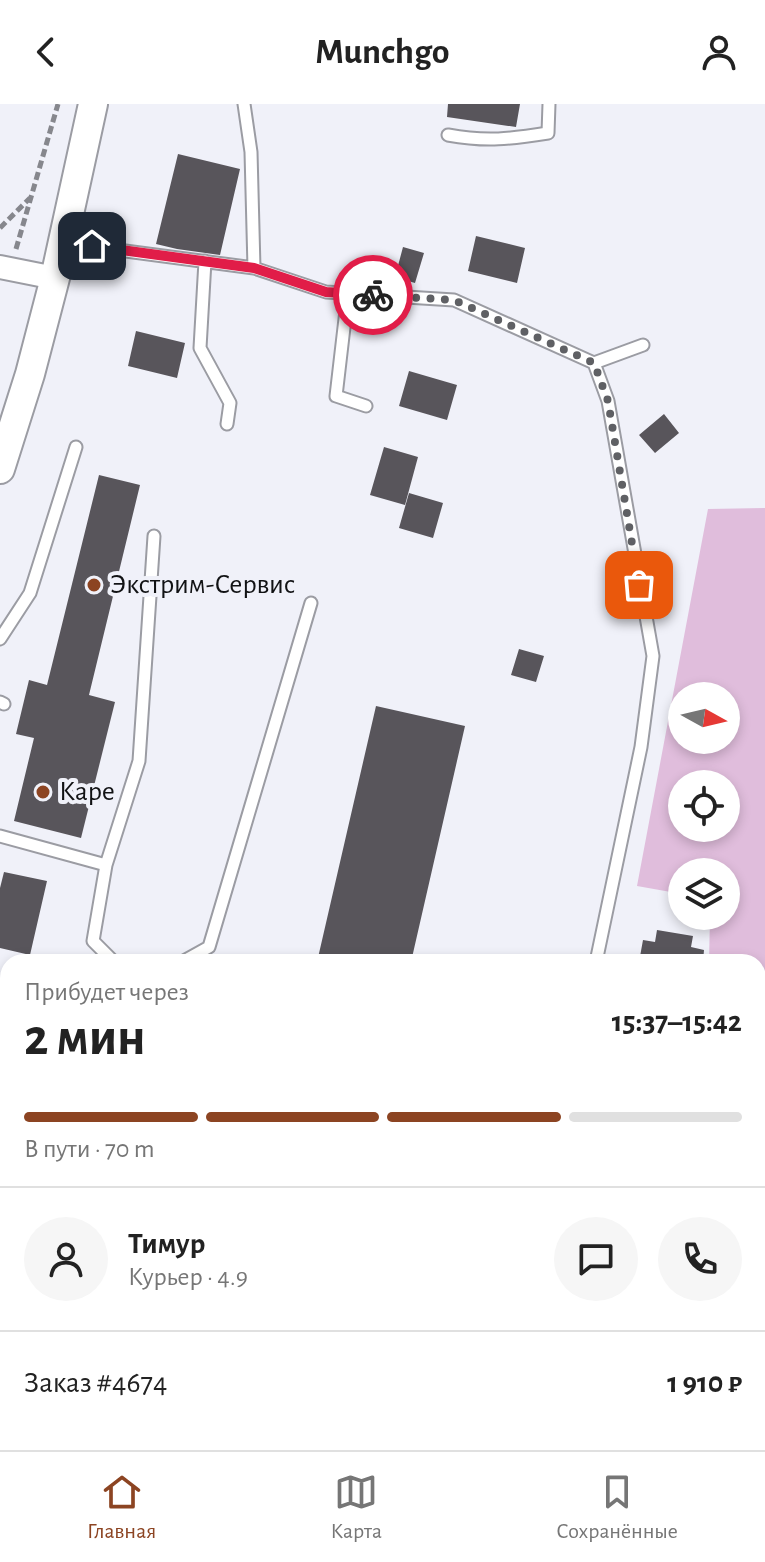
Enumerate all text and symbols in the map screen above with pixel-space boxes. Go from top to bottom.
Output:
icon: back [24,30,68,74]
icon: person [697,30,741,74]
text: Munchgo [315,34,450,70]
pin [58,212,126,280]
icon: home [70,224,114,268]
courier [333,255,413,335]
icon: bike [351,273,395,317]
pin [605,551,673,619]
icon: bag [617,563,661,607]
place label: Экстрим-Сервис [110,571,295,599]
marker: Экстрим-Сервис [85,576,103,594]
north arrow [668,682,740,754]
map controls [668,682,740,930]
button: locate [668,770,740,842]
place label: Каре [59,778,115,806]
marker: Каре [34,783,52,801]
button: layers [668,858,740,930]
text: Прибудет через [24,979,189,1005]
text: 15:37–15:42 [612,1007,742,1037]
text: 2 мин [24,1012,146,1064]
text: В пути · 70 m [24,1136,155,1162]
button: person [24,1217,108,1301]
button: chat [554,1217,638,1301]
button: phone [658,1217,742,1301]
text: Тимур [128,1229,205,1259]
text: Курьер · 4.9 [128,1264,248,1290]
text: Заказ #4674 [24,1368,168,1398]
text: 1 910 ₽ [667,1368,742,1398]
tab: Главная [87,1470,156,1544]
tab: Карта [330,1470,382,1544]
tab: Сохранённые [556,1470,678,1544]

